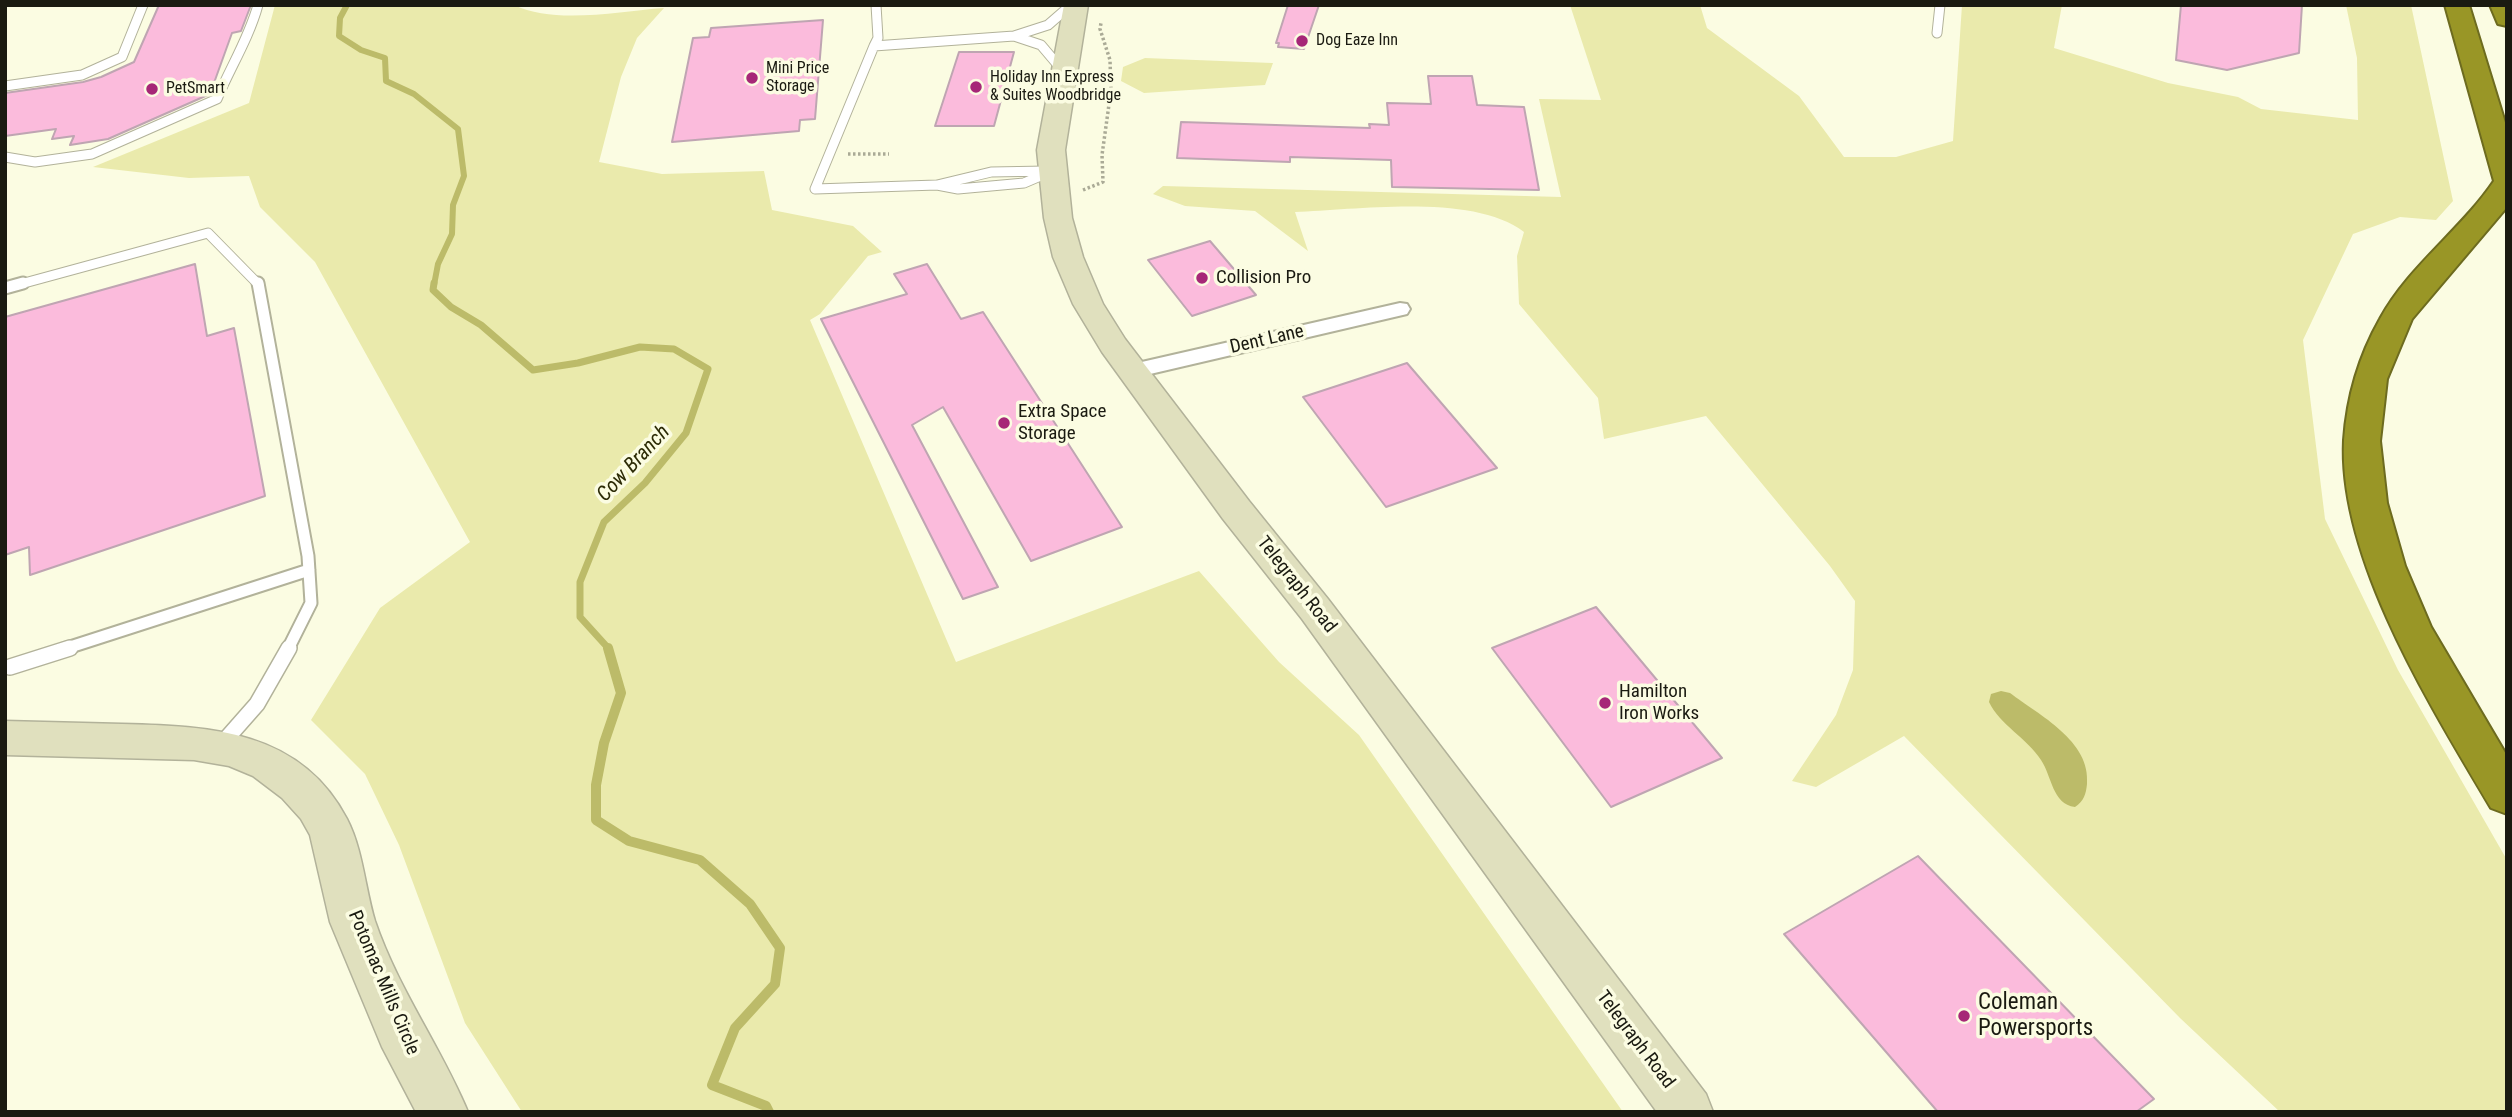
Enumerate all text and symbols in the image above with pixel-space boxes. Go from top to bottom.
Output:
place label: Dog Eaze Inn [1316,31,1398,51]
marker: Dog Eaze Inn [1294,33,1310,49]
place label: Mini Price Storage [766,59,829,97]
place label: Holiday Inn Express & Suites Woodbridge [990,68,1121,106]
marker: Mini Price Storage [744,70,760,86]
place label: PetSmart [166,79,225,99]
marker: Holiday Inn Express & Suites Woodbridge [968,79,984,95]
marker: PetSmart [144,81,160,97]
place label: Collision Pro [1216,267,1311,289]
marker: Collision Pro [1194,270,1210,286]
street label: Dent Lane [1228,320,1306,360]
place label: Extra Space Storage [1018,401,1106,445]
marker: Extra Space Storage [996,415,1012,431]
water label: Cow Branch [592,420,676,508]
street label: Telegraph Road [1251,532,1341,638]
place label: Hamilton Iron Works [1619,681,1699,725]
marker: Hamilton Iron Works [1597,695,1613,711]
street label: Potomac Mills Circle [342,907,424,1059]
street label: Telegraph Road [1591,987,1679,1093]
place label: Coleman Powersports [1978,989,2093,1043]
marker: Coleman Powersports [1956,1008,1972,1024]

